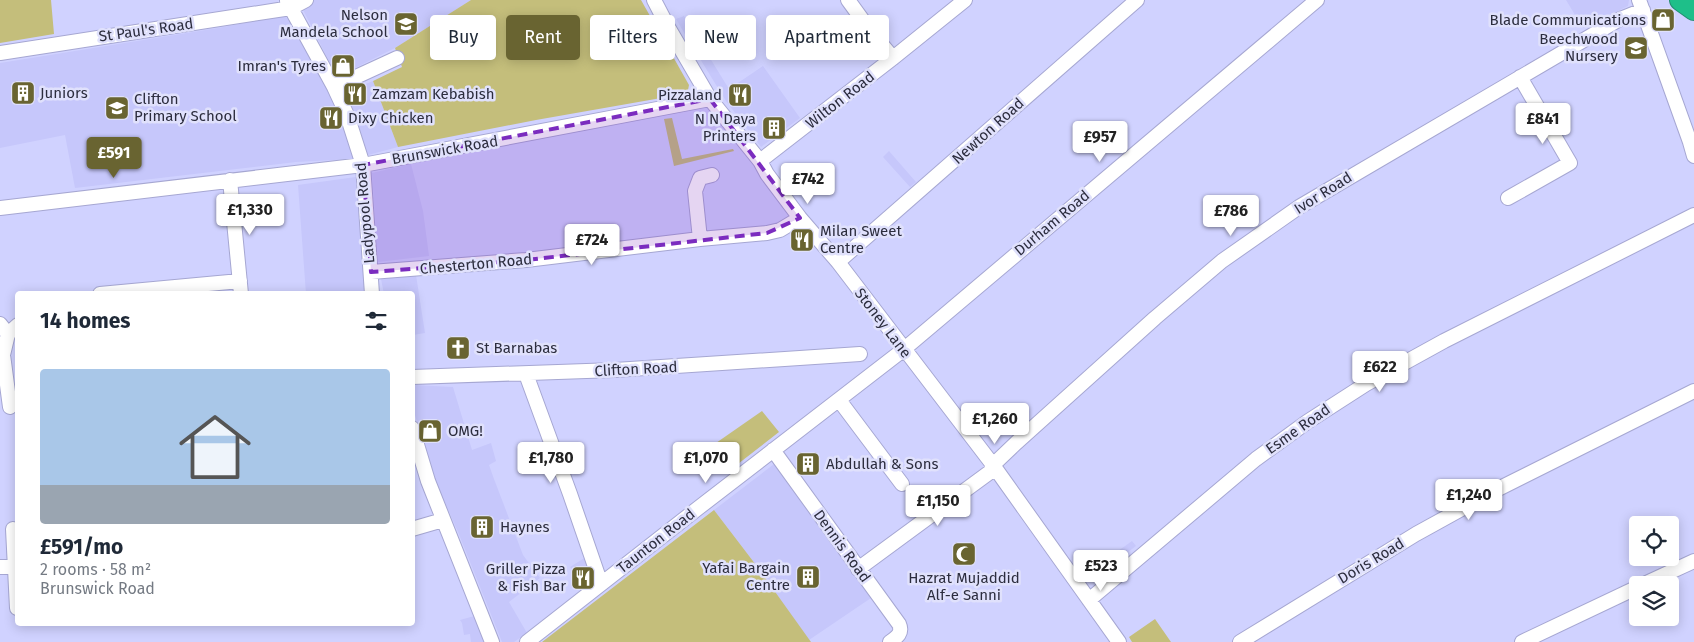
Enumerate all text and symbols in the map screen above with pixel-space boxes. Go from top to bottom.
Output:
place label: Nelson Mandela School [280,6,389,41]
shop icon: Blade Communications [1650,7,1676,33]
school or university icon: Nelson Mandela School [393,11,419,37]
place label: Blade Communications [1490,11,1646,29]
street label: St Paul's Road [98,14,194,46]
chip: Buy [430,15,496,60]
chip: Rent [506,15,580,60]
chip: Filters [590,15,675,60]
chip: New [685,15,756,60]
chip: Apartment [766,15,889,60]
place label: Beechwood Nursery [1539,30,1619,65]
school or university icon: Beechwood Nursery [1623,35,1649,61]
shop icon: Imran's Tyres [330,53,356,79]
place label: Imran's Tyres [237,57,326,75]
street label: Wilton Road [802,68,878,132]
building icon: Juniors [10,80,36,106]
restaurant icon: Zamzam Kebabish [342,81,368,107]
restaurant icon: Pizzaland [727,82,753,108]
place label: Juniors [40,84,88,102]
place label: Zamzam Kebabish [372,85,495,103]
place label: Pizzaland [658,86,722,104]
place label: Clifton Primary School [134,90,237,125]
street label: Newton Road [948,94,1028,168]
school or university icon: Clifton Primary School [104,95,130,121]
pin: £841 [1513,102,1573,145]
restaurant icon: Dixy Chicken [318,105,344,131]
place label: Dixy Chicken [348,109,433,127]
text: £841 [1527,109,1559,128]
place label: N N Daya Printers [695,110,756,145]
building icon: N N Daya Printers [761,115,787,141]
pin: £957 [1070,120,1130,163]
text: £957 [1084,127,1116,146]
street label: Brunswick Road [390,132,500,168]
pin: £591 [84,136,144,179]
text: £591 [98,143,130,162]
street label: Ladypool Road [352,162,378,264]
pin: £742 [778,162,838,205]
street label: Ivor Road [1291,168,1355,218]
text: £742 [792,169,824,188]
street label: Durham Road [1011,186,1093,260]
pin: £1,330 [209,194,291,236]
pin: £786 [1201,194,1261,237]
text: £1,330 [227,200,273,219]
text: £786 [1214,201,1248,220]
place label: Milan Sweet Centre [820,222,902,257]
pin: £724 [562,224,622,266]
restaurant icon: Milan Sweet Centre [789,227,815,253]
text: £724 [576,230,608,249]
street label: Chesterton Road [419,250,533,278]
street label: Stoney Lane [851,285,915,361]
icon: filters [362,307,390,335]
text: 14 homes [40,308,130,334]
church icon: St Barnabas [445,335,471,361]
place label: St Barnabas [476,339,557,357]
pin: £622 [1350,350,1410,393]
text: £622 [1363,357,1397,376]
street label: Clifton Road [594,358,678,380]
street label: Esme Road [1262,400,1334,458]
icon: home [170,402,260,492]
pin: £1,260 [954,402,1036,445]
text: £1,260 [972,409,1018,428]
shop icon: OMG! [417,418,443,444]
place label: OMG! [448,422,483,440]
pin: £1,780 [510,442,592,484]
pin: £1,070 [665,442,747,484]
text: £1,780 [528,448,574,467]
text: £1,070 [684,448,728,467]
building icon: Abdullah & Sons [795,451,821,477]
place label: Abdullah & Sons [826,455,939,473]
pin: £1,240 [1428,478,1510,521]
pin: £1,150 [897,484,979,527]
text: £1,240 [1446,485,1492,504]
text: £1,150 [916,491,960,510]
street label: Taunton Road [613,505,699,577]
street label: Dennis Road [810,506,874,586]
building icon: Haynes [469,514,495,540]
map controls [1629,516,1679,626]
button: locate [1629,516,1679,566]
place label: Haynes [500,518,550,536]
text: £591/mo [40,534,123,560]
street label: Doris Road [1335,534,1407,588]
mosque icon: Hazrat Mujaddid Alf-e Sanni [951,541,977,567]
pin: £523 [1071,550,1131,592]
text: £523 [1084,556,1118,575]
place label: Yafai Bargain Centre [702,559,790,594]
text: 2 rooms · 58 m² [40,560,151,579]
place label: Griller Pizza & Fish Bar [486,560,566,595]
building icon: Yafai Bargain Centre [795,564,821,590]
restaurant icon: Griller Pizza & Fish Bar [570,565,596,591]
place label: Hazrat Mujaddid Alf-e Sanni [908,569,1020,604]
button: layers [1629,576,1679,626]
text: Brunswick Road [40,579,155,598]

